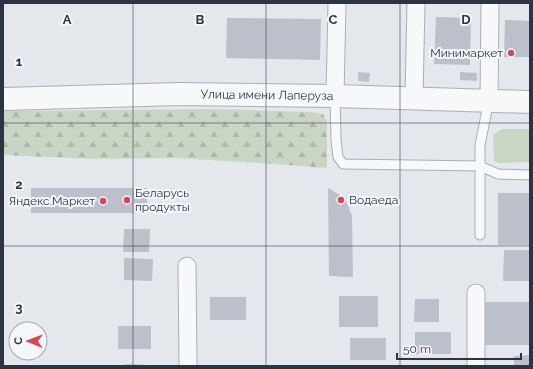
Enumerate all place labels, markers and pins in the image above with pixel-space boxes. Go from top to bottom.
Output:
place label: Минимаркет [430,46,503,60]
marker: Минимаркет [506,48,516,58]
place label: Беларусь продукты [135,186,190,214]
place label: Водаеда [349,193,398,207]
place label: Яндекс.Маркет [8,194,95,208]
marker: Беларусь продукты [122,195,132,205]
marker: Водаеда [336,195,346,205]
marker: Яндекс.Маркет [98,196,108,206]

